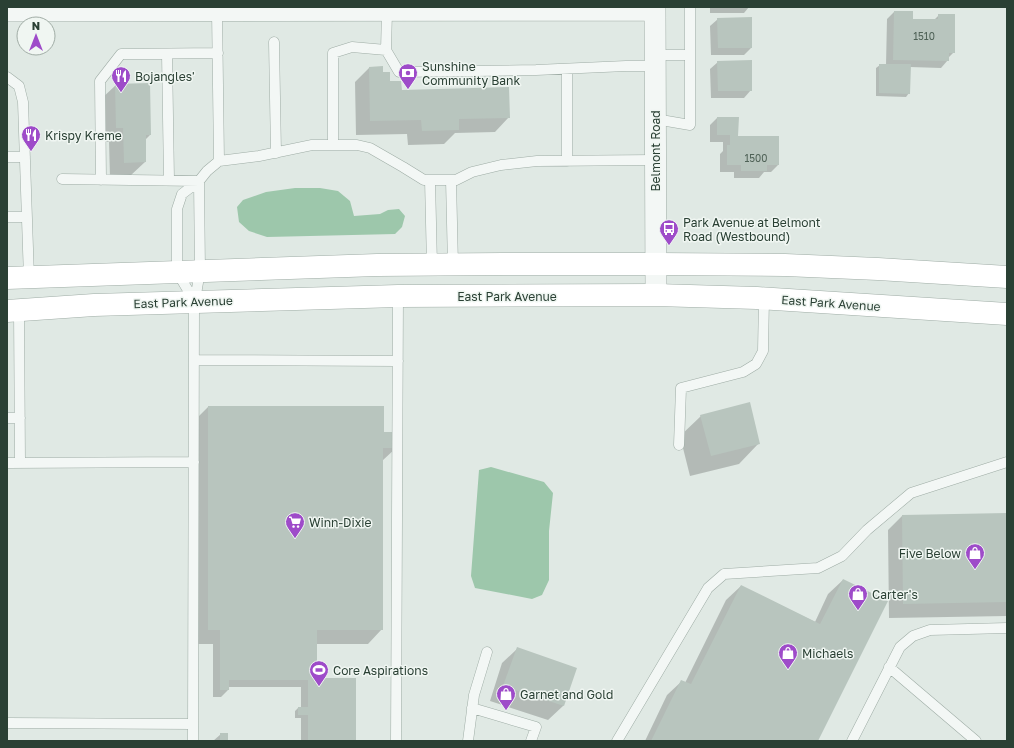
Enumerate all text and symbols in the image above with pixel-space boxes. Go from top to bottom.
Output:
north arrow [16,16,56,56]
text: N [32,19,40,32]
house number: 1510 [913,30,935,42]
place label: Sunshine Community Bank [422,59,520,88]
bank icon: Sunshine Community Bank [397,62,419,90]
restaurant icon: Bojangles' [110,65,132,93]
place label: Bojangles' [135,69,195,84]
street label: Belmont Road [648,110,663,192]
restaurant icon: Krispy Kreme [20,124,42,152]
place label: Krispy Kreme [45,128,122,143]
house number: 1500 [744,152,768,164]
place label: Park Avenue at Belmont Road (Westbound) [683,215,821,244]
bus stop icon: Park Avenue at Belmont Road (Westbound) [658,218,680,246]
street label: East Park Avenue [457,289,557,304]
street label: East Park Avenue [781,292,881,314]
street label: East Park Avenue [133,293,233,311]
supermarket icon: Winn-Dixie [284,511,306,539]
place label: Winn-Dixie [309,515,371,530]
shop icon: Five Below [964,542,986,570]
place label: Five Below [899,546,961,561]
shop icon: Carter's [847,583,869,611]
place label: Carter's [872,587,918,602]
shop icon: Michaels [777,642,799,670]
place label: Michaels [802,646,853,661]
sports icon: Core Aspirations [308,659,330,687]
place label: Core Aspirations [333,663,428,678]
shop icon: Garnet and Gold [495,683,517,711]
place label: Garnet and Gold [520,687,613,702]

